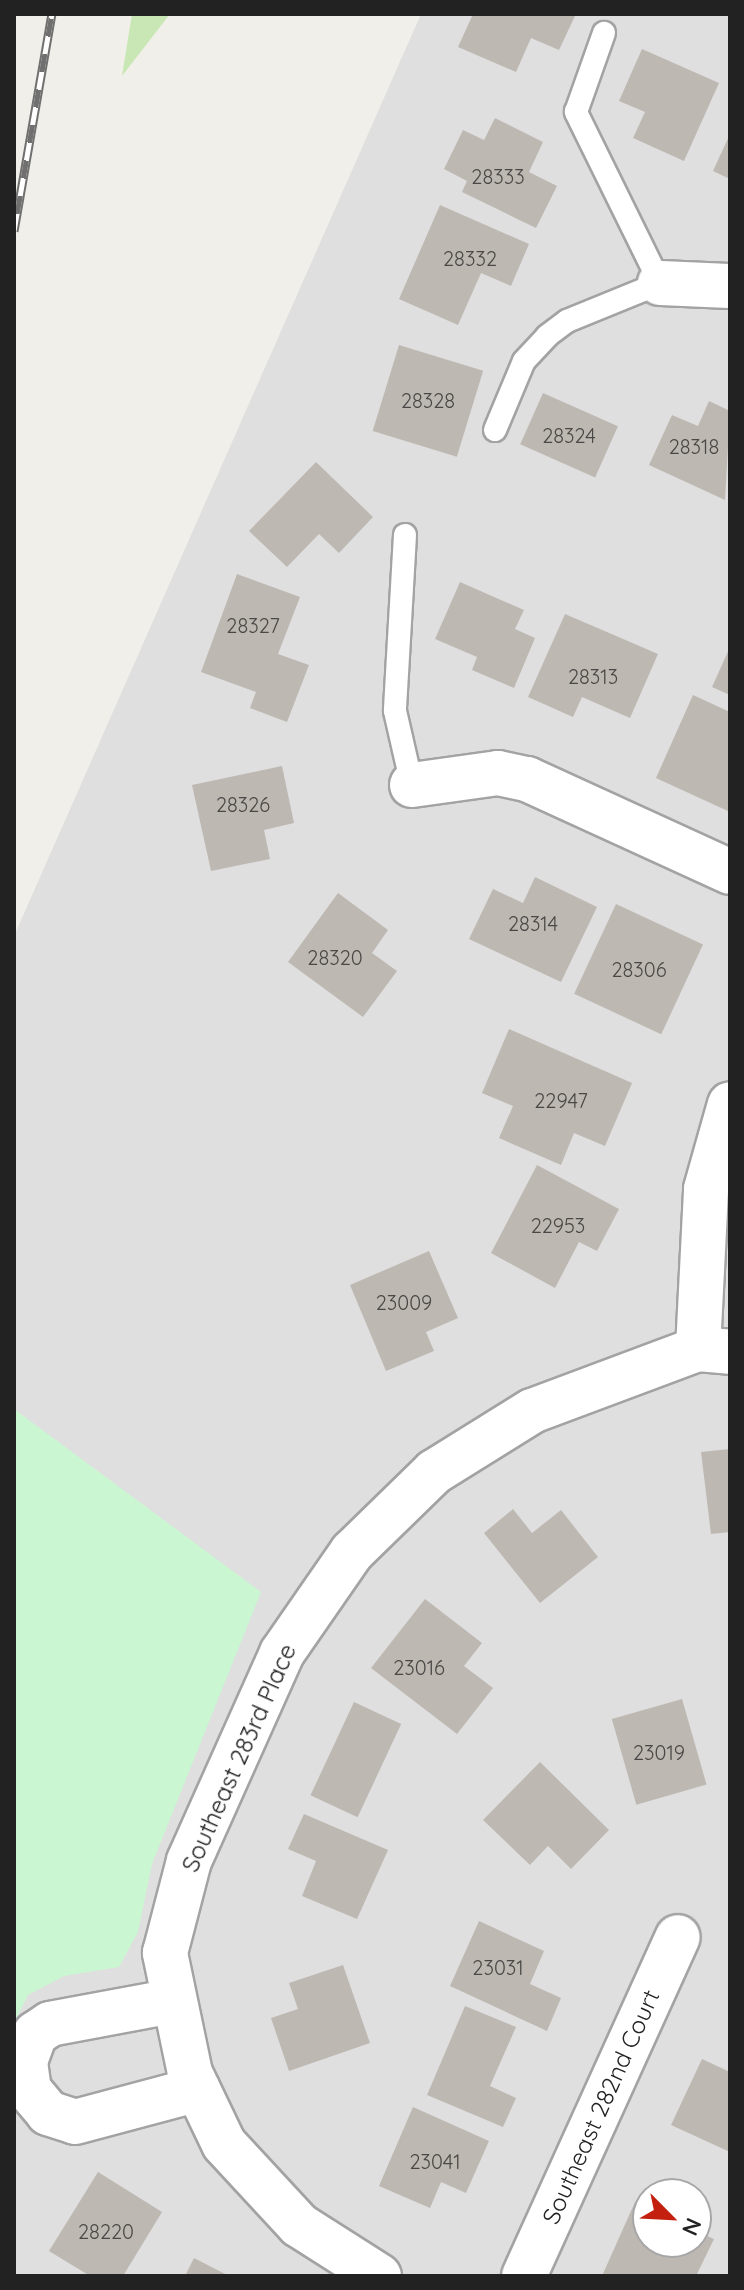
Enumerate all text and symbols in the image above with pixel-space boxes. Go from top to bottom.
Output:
house number: 28333 [471,164,525,188]
house number: 28332 [443,246,497,270]
house number: 28328 [401,388,455,412]
house number: 28324 [542,423,596,447]
house number: 28318 [669,434,719,458]
house number: 28327 [226,613,280,637]
house number: 28313 [568,664,618,688]
house number: 28326 [216,792,270,816]
house number: 28314 [508,911,558,935]
house number: 28320 [307,945,363,969]
house number: 28306 [611,957,667,981]
house number: 22947 [534,1088,588,1112]
house number: 22953 [531,1213,585,1237]
house number: 23009 [376,1290,432,1314]
street label: Southeast 283rd Place [176,1640,302,1876]
house number: 23016 [393,1655,445,1679]
house number: 23019 [633,1740,685,1764]
house number: 23031 [472,1955,524,1979]
street label: Southeast 282nd Court [536,1985,666,2229]
house number: 23041 [409,2149,461,2173]
north arrow [632,2178,712,2258]
text: N [676,2214,708,2240]
house number: 28220 [78,2219,134,2243]

